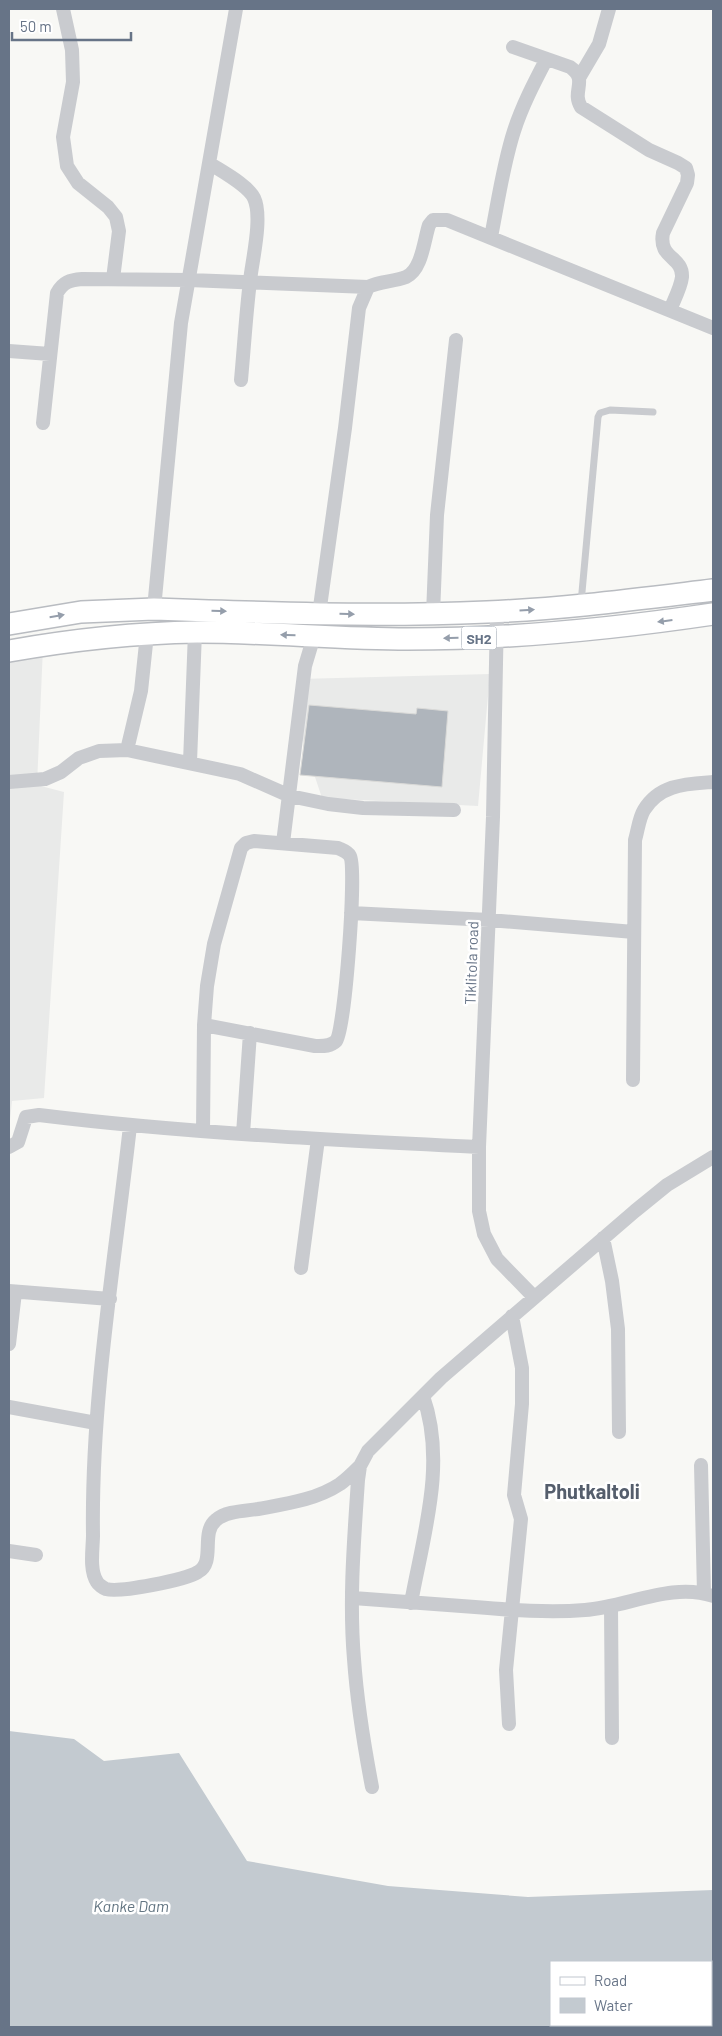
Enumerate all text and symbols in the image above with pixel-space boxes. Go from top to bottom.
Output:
scale bar [12,10,131,42]
text: 50 m [20,17,52,35]
one-way arrow [520,606,536,614]
one-way arrow [211,608,227,616]
one-way arrow [340,610,356,618]
one-way arrow [49,612,65,620]
one-way arrow [657,617,673,625]
road number: SH2 [462,626,496,650]
one-way arrow [280,630,296,638]
one-way arrow [443,634,459,642]
street label: Tiklitola road [461,921,481,1005]
district label: Phutkaltoli [544,1479,640,1503]
water label: Kanke Dam [93,1896,169,1915]
legend [550,1961,712,2026]
text: Road [594,1971,627,1989]
text: Water [594,1996,633,2014]

